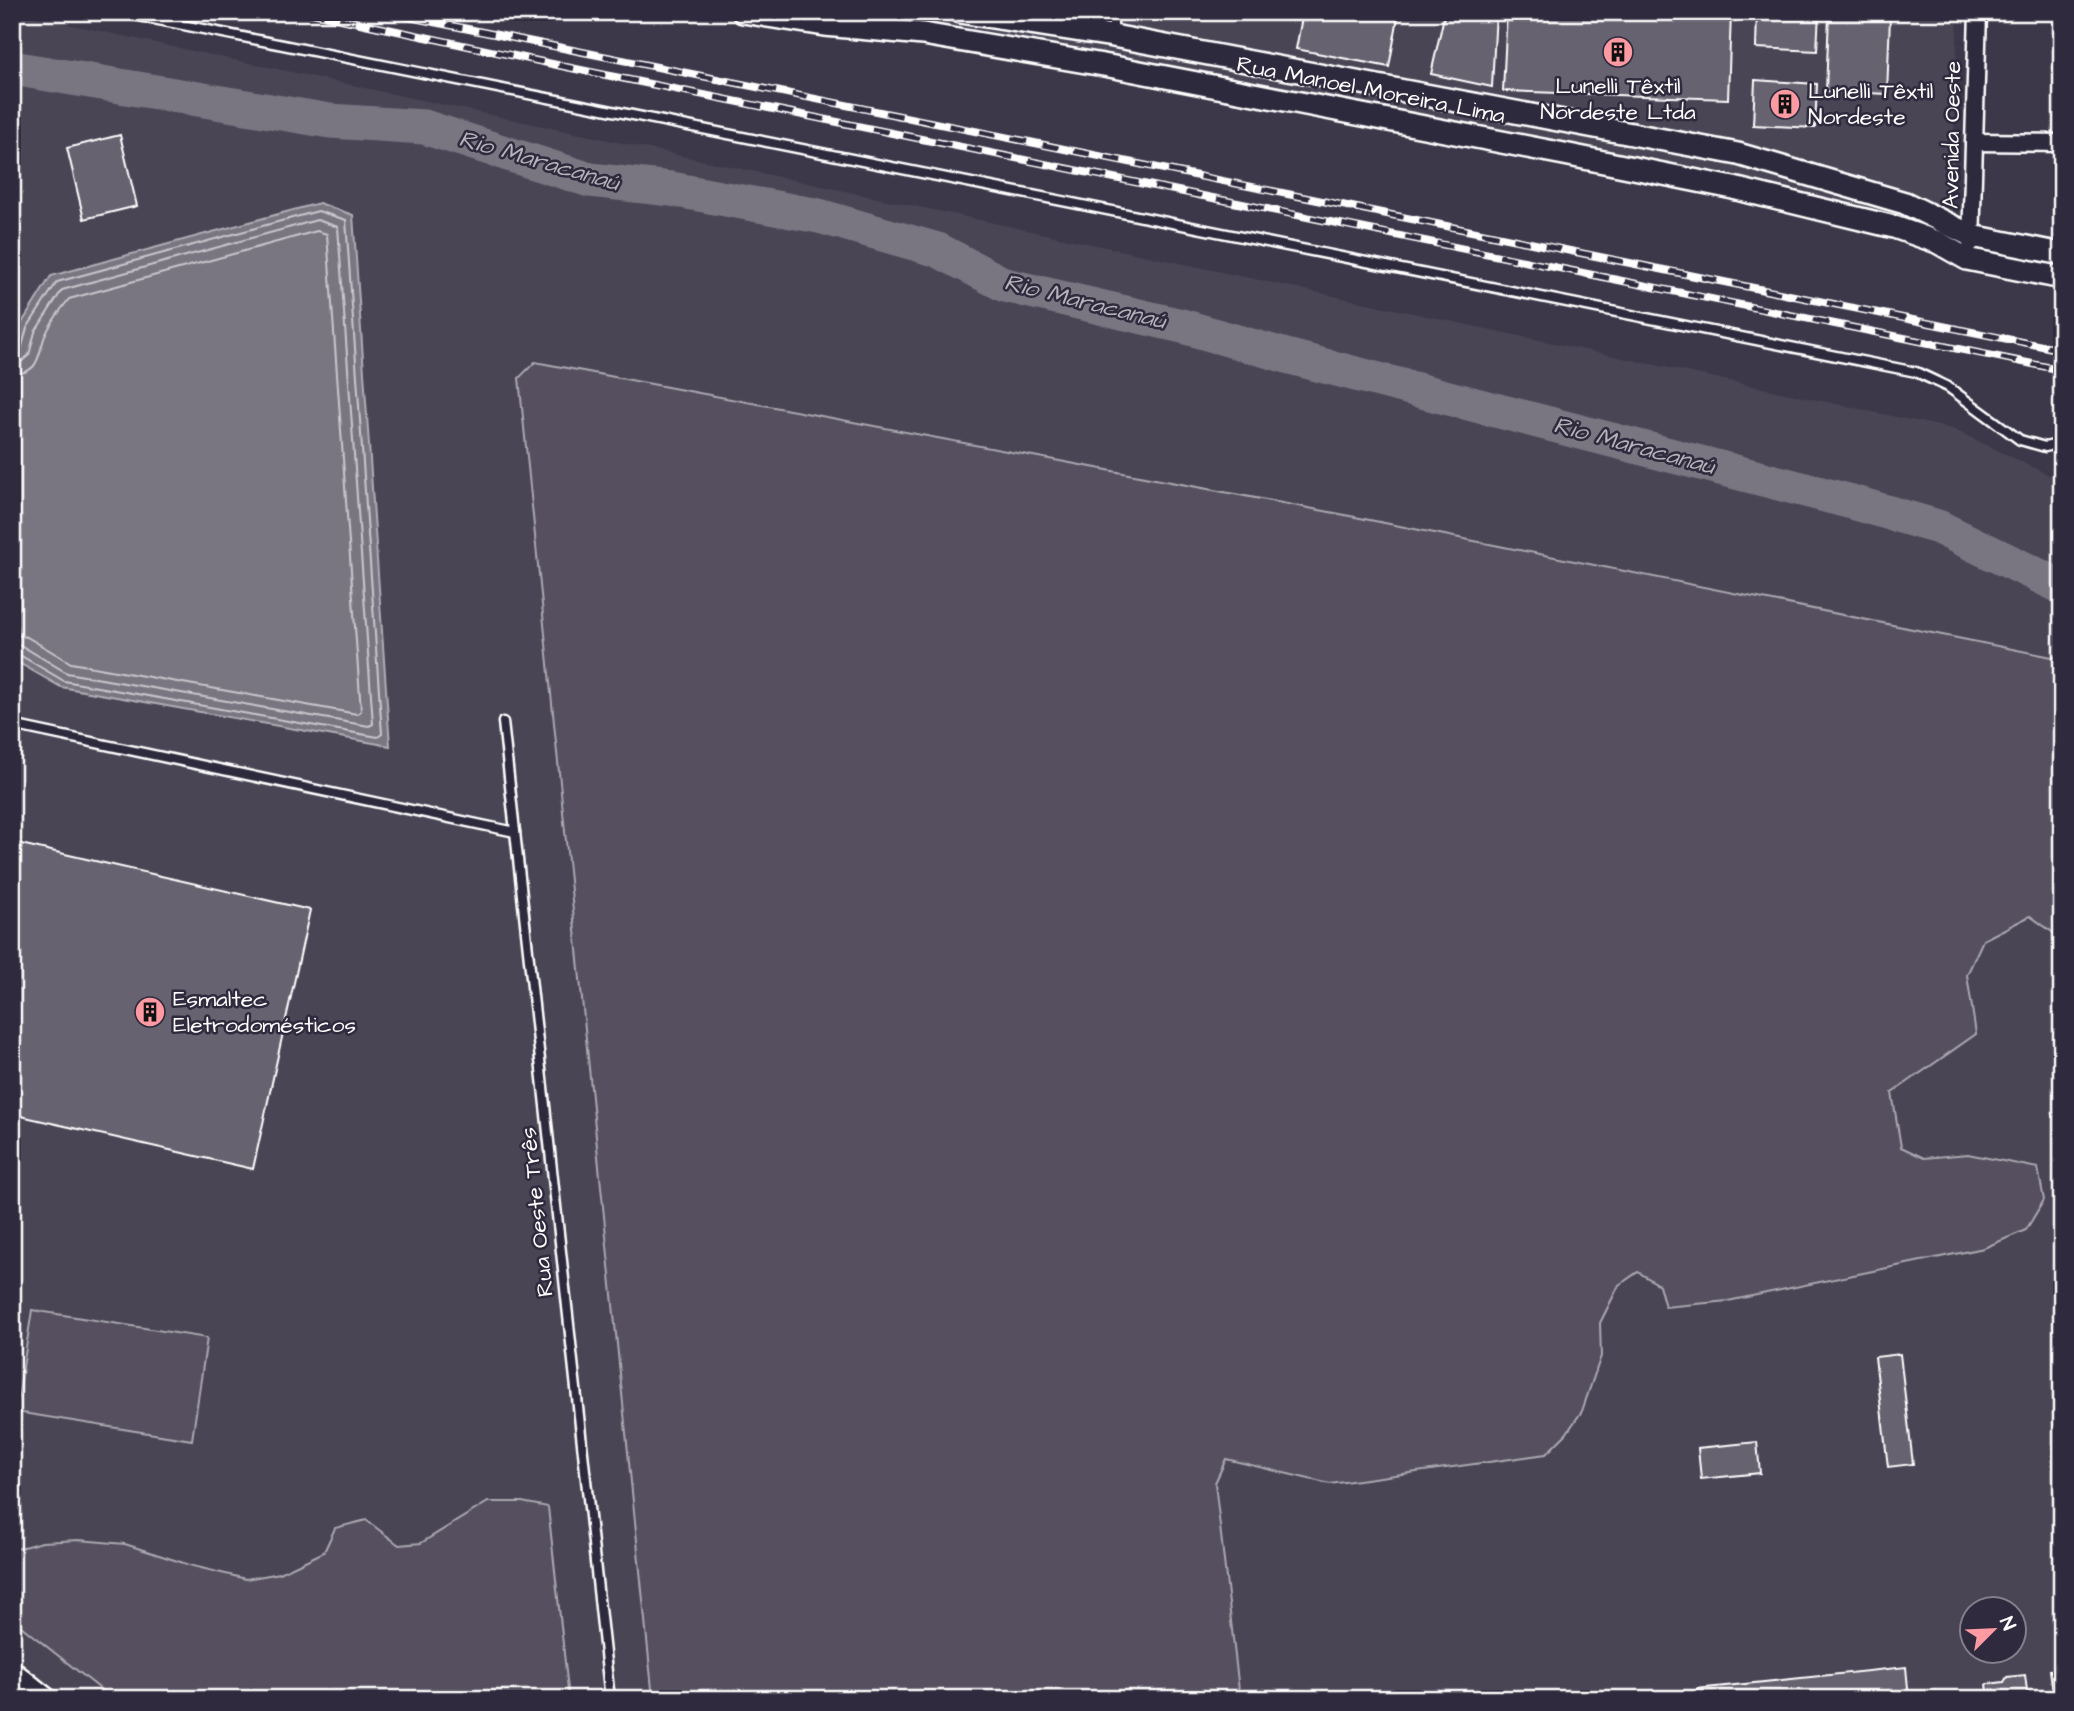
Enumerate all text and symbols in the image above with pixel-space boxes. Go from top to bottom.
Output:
building icon: Lunelli Têxtil Nordeste Ltda [1601,35,1635,69]
street label: Rua Manoel Moreira Lima [1234,48,1508,132]
street label: Avenida Oeste [1935,61,1969,209]
place label: Lunelli Têxtil Nordeste Ltda [1540,70,1696,128]
place label: Lunelli Têxtil Nordeste [1808,75,1933,133]
building icon: Lunelli Têxtil Nordeste [1768,87,1802,121]
water label: Rio Maracanaú [455,122,625,201]
water label: Rio Maracanaú [1001,266,1171,339]
water label: Rio Maracanaú [1550,408,1720,484]
place label: Esmaltec Eletrodomésticos [173,983,356,1041]
building icon: Esmaltec Eletrodomésticos [133,995,167,1029]
street label: Rua Oeste Três [512,1126,562,1298]
north arrow [1958,1596,2028,1666]
text: N [1992,1613,2022,1635]

